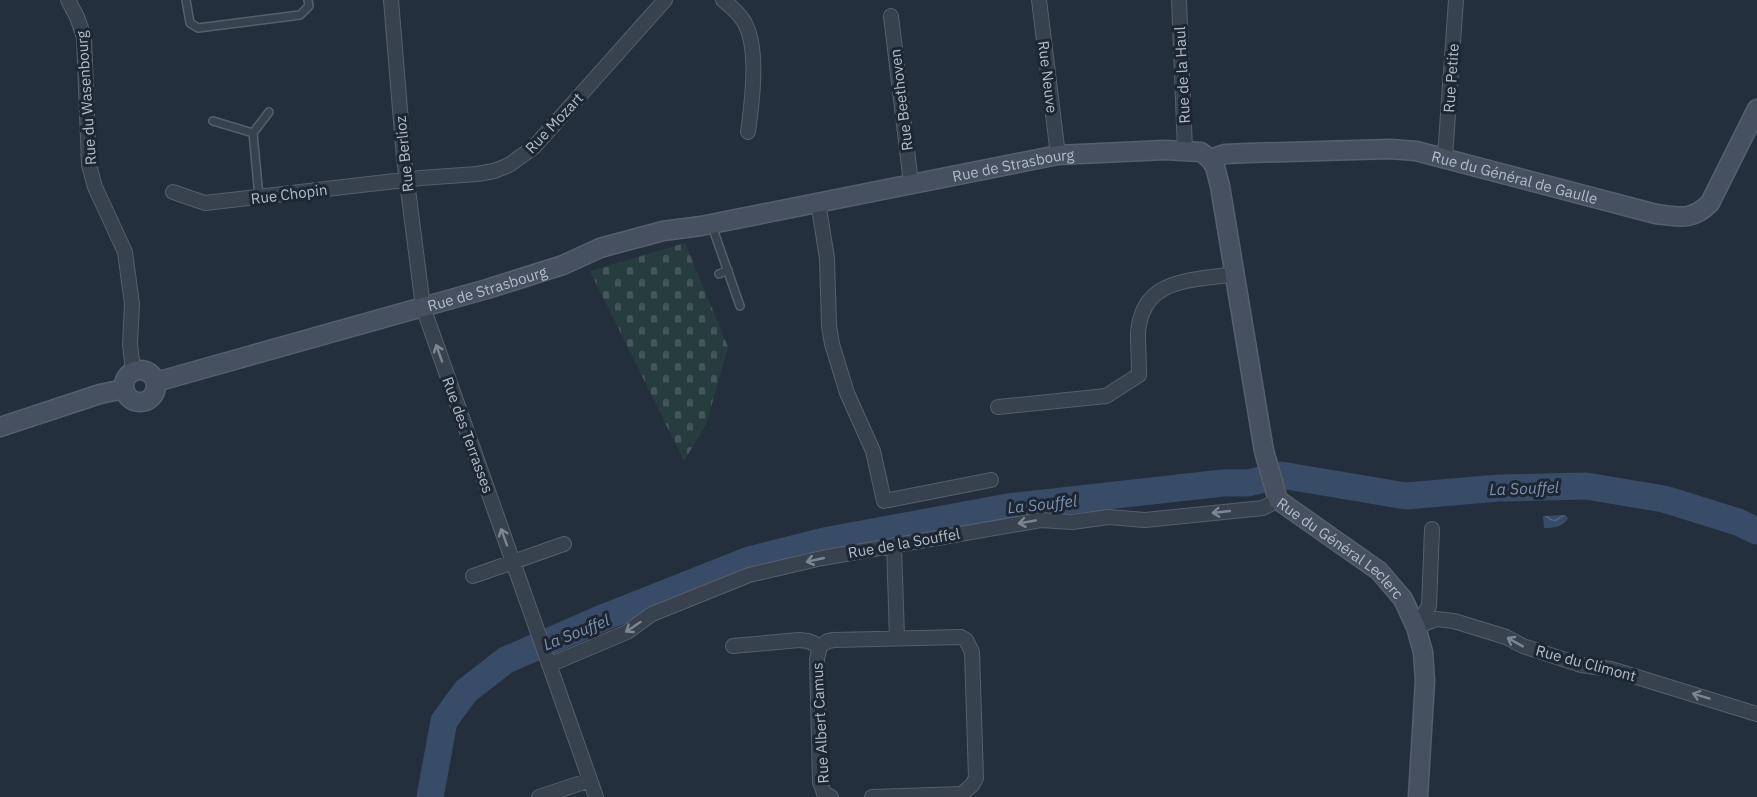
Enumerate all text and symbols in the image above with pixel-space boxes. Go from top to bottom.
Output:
street label: Rue de la Haul [1170,26,1194,124]
street label: Rue du Wasenbourg [72,30,100,166]
street label: Rue Neuve [1034,40,1062,114]
street label: Rue Petite [1439,43,1463,113]
street label: Rue Beethoven [885,48,917,152]
street label: Rue Mozart [521,89,587,157]
street label: Rue Berlioz [391,115,417,193]
street label: Rue de Strasbourg [950,145,1075,185]
street label: Rue du Général de Gaulle [1430,146,1600,208]
street label: Rue Chopin [250,180,328,208]
street label: Rue de Strasbourg [425,261,549,315]
one-way arrow [432,344,443,363]
street label: Rue des Terrasses [438,374,498,496]
water label: La Souffel [1489,477,1560,499]
water label: La Souffel [1006,490,1079,518]
street label: Rue du Général Leclerc [1273,493,1408,603]
one-way arrow [1212,507,1232,518]
one-way arrow [1018,517,1038,528]
street label: Rue de la Souffel [846,524,962,562]
one-way arrow [497,528,508,546]
one-way arrow [806,554,825,566]
water label: La Souffel [540,609,613,654]
one-way arrow [626,621,642,633]
one-way arrow [1506,636,1524,647]
street label: Rue du Climont [1534,640,1638,686]
street label: Rue Albert Camus [807,662,833,784]
one-way arrow [1692,690,1711,701]

